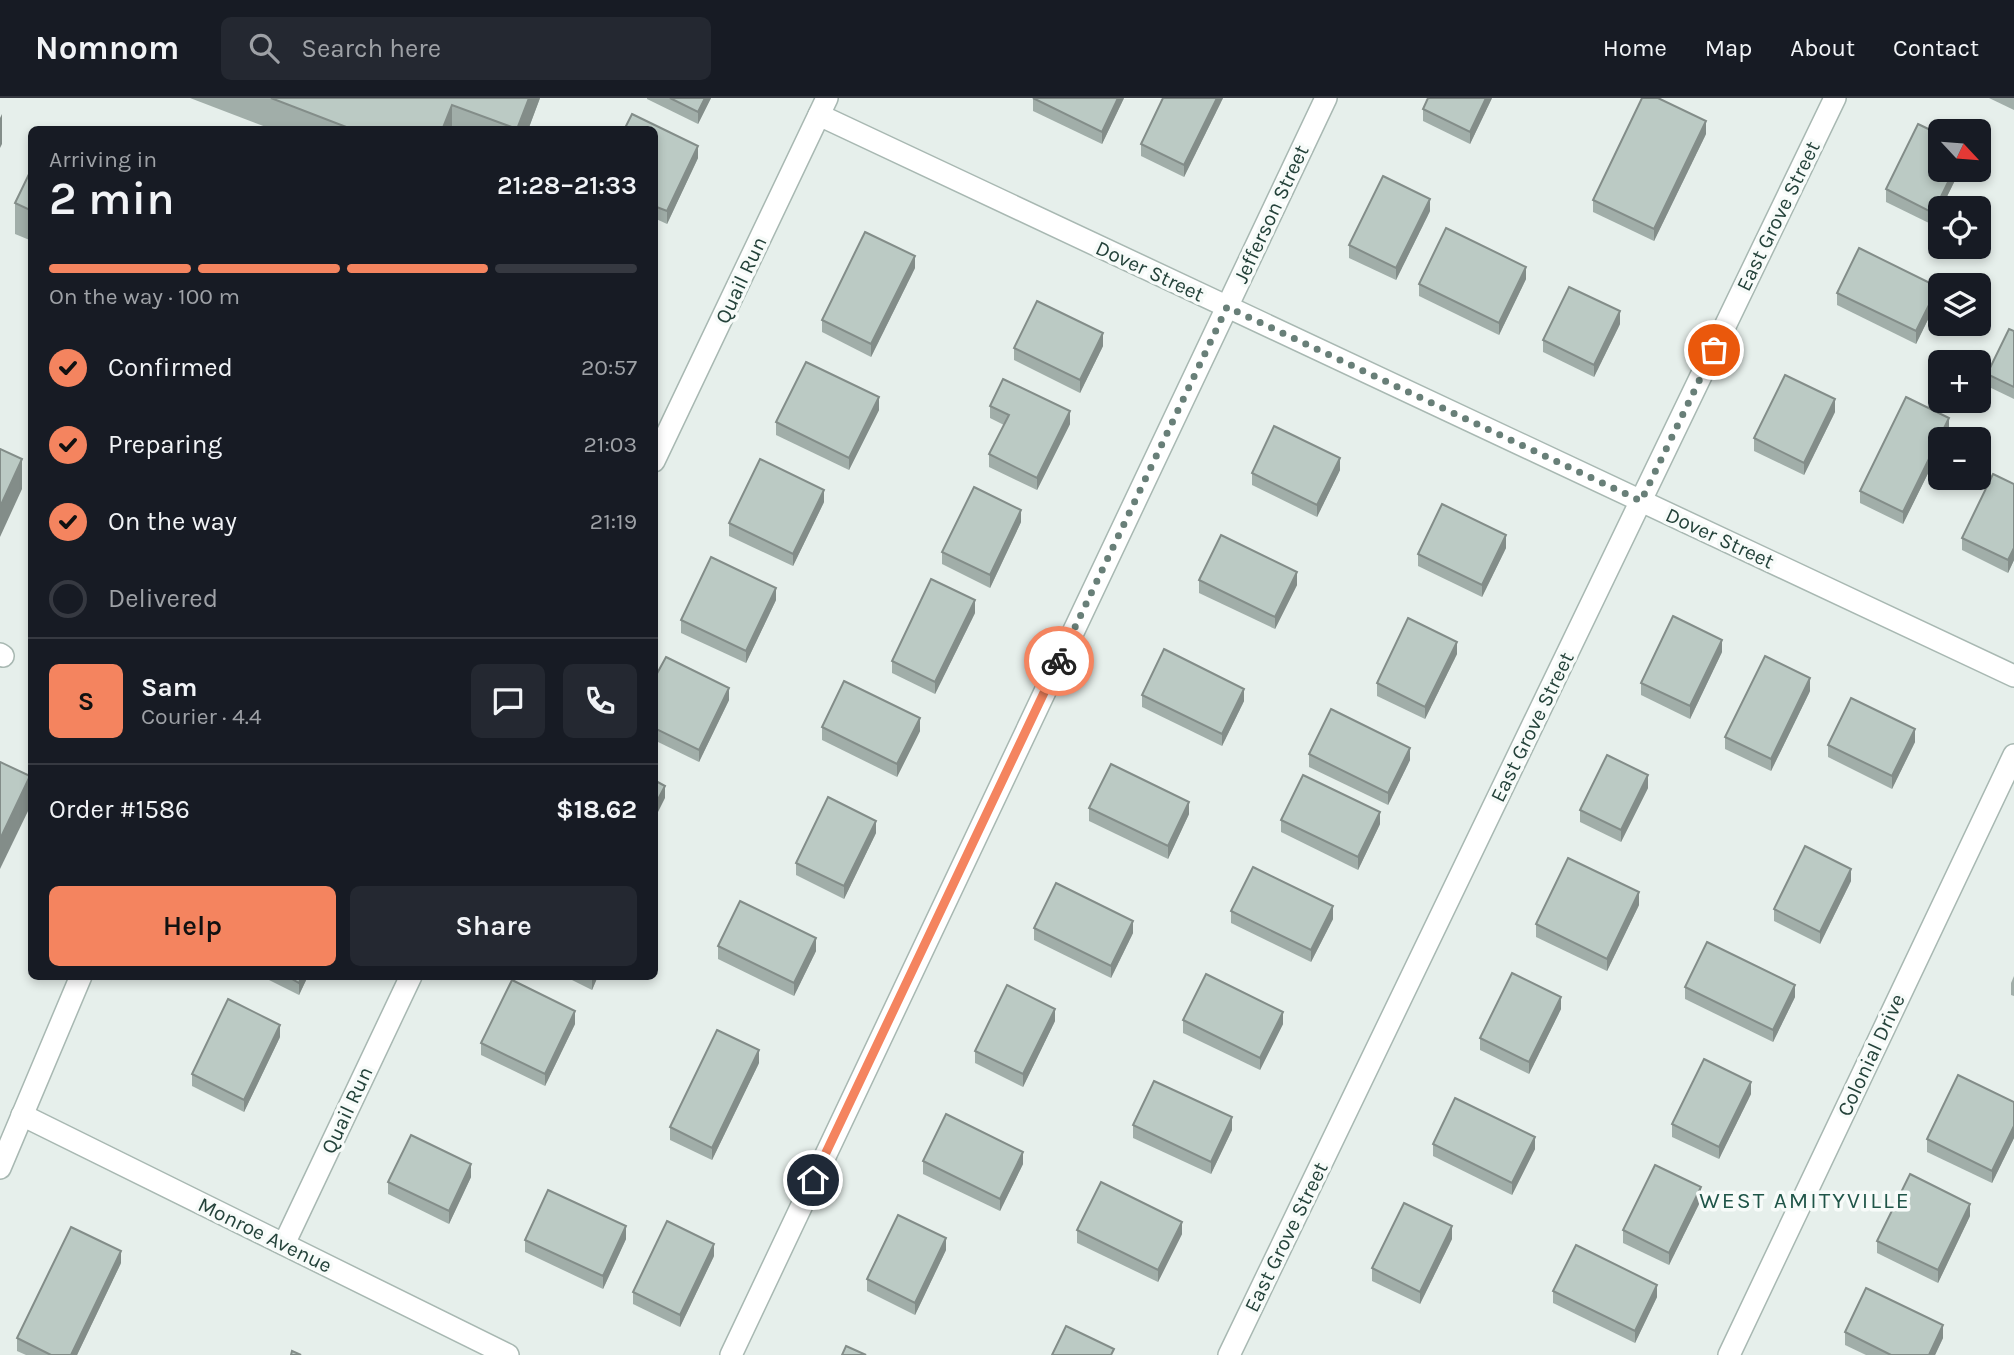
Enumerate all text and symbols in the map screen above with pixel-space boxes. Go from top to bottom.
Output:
search box [221,17,711,80]
text: Nomnom [35,29,179,67]
icon: search [245,29,283,67]
text: Search here [301,33,441,64]
text: Home [1603,34,1667,62]
text: Map [1705,34,1752,62]
text: About [1790,34,1855,62]
text: Contact [1893,34,1979,62]
north arrow [1928,119,1992,182]
map controls [1928,119,1991,490]
street label: East Grove Street [1731,137,1825,295]
street label: Jefferson Street [1228,141,1314,287]
text: Arriving in [49,146,157,173]
text: 21:28–21:33 [497,170,637,201]
text: 2 min [49,172,175,226]
button: locate [1928,196,1991,259]
street label: Quail Run [710,233,772,327]
street label: Dover Street [1092,235,1208,307]
button: layers [1928,273,1991,336]
text: On the way · 100 m [49,283,240,310]
pin [1684,320,1744,380]
icon: bag [1695,331,1733,369]
icon: check [49,349,87,387]
button: + [1928,350,1991,413]
text: Confirmed [108,352,233,383]
text: 20:57 [581,354,637,381]
icon: check [49,426,87,464]
button: − [1928,427,1991,490]
text: Preparing [108,429,222,460]
text: 21:03 [584,431,637,458]
street label: Dover Street [1662,502,1778,574]
icon: check [49,503,87,541]
text: On the way [108,506,237,537]
text: 21:19 [590,508,637,535]
text: Delivered [108,583,218,614]
courier [1024,626,1094,696]
icon: bike [1040,642,1078,680]
street label: East Grove Street [1485,648,1579,806]
button: chat [471,664,545,738]
button: phone [563,664,637,738]
text: Sam [141,672,197,703]
text: S [78,686,94,717]
text: Courier · 4.4 [141,703,262,730]
text: Order #1586 [49,794,190,825]
text: $18.62 [556,794,637,825]
button: Help [49,886,336,966]
button: Share [350,886,637,966]
street label: Colonial Drive [1832,990,1910,1120]
street label: Quail Run [316,1063,378,1157]
pin [783,1150,843,1210]
street label: East Grove Street [1239,1158,1333,1316]
icon: home [794,1161,832,1199]
district label: WEST AMITYVILLE [1699,1187,1911,1214]
street label: Monroe Avenue [194,1192,336,1278]

